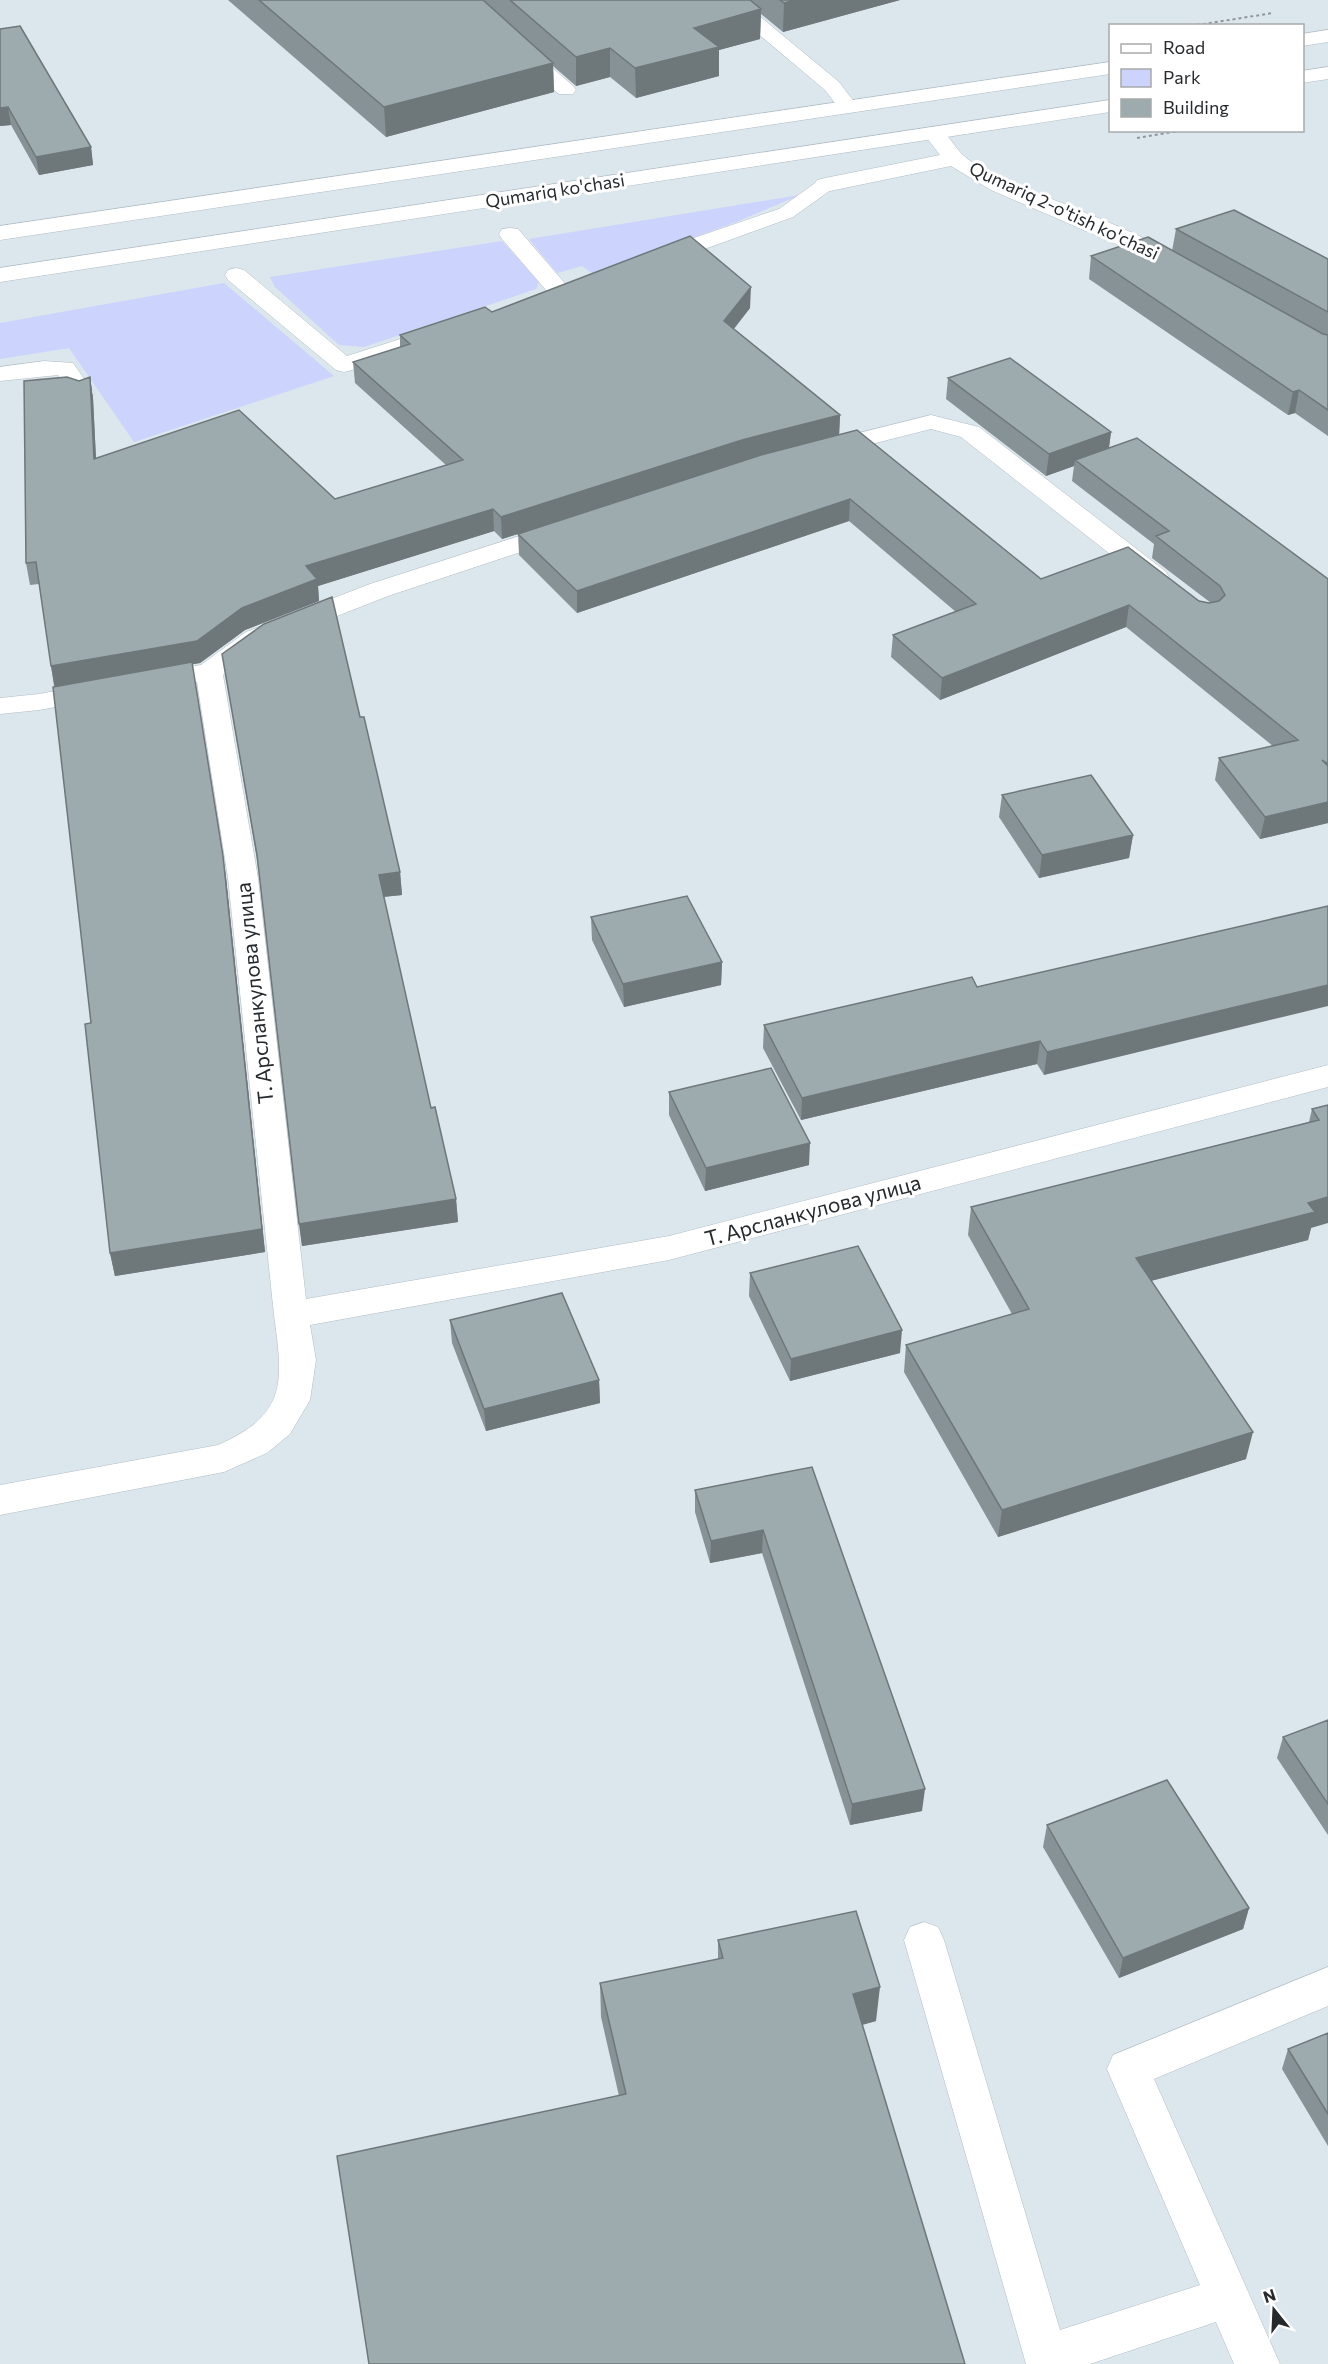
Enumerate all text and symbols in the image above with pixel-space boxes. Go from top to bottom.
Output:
legend [1109,24,1304,132]
text: Road [1163,36,1205,58]
text: Park [1163,66,1201,88]
text: Building [1163,96,1229,118]
street label: Qumariq 2-o'tish ko'chasi [966,156,1163,264]
street label: Qumariq ko'chasi [484,168,626,212]
street label: Т. Арсланкулова улица [229,881,278,1105]
street label: Т. Арсланкулова улица [702,1169,923,1250]
north arrow [1244,2280,1304,2340]
text: N [1261,2284,1278,2306]

